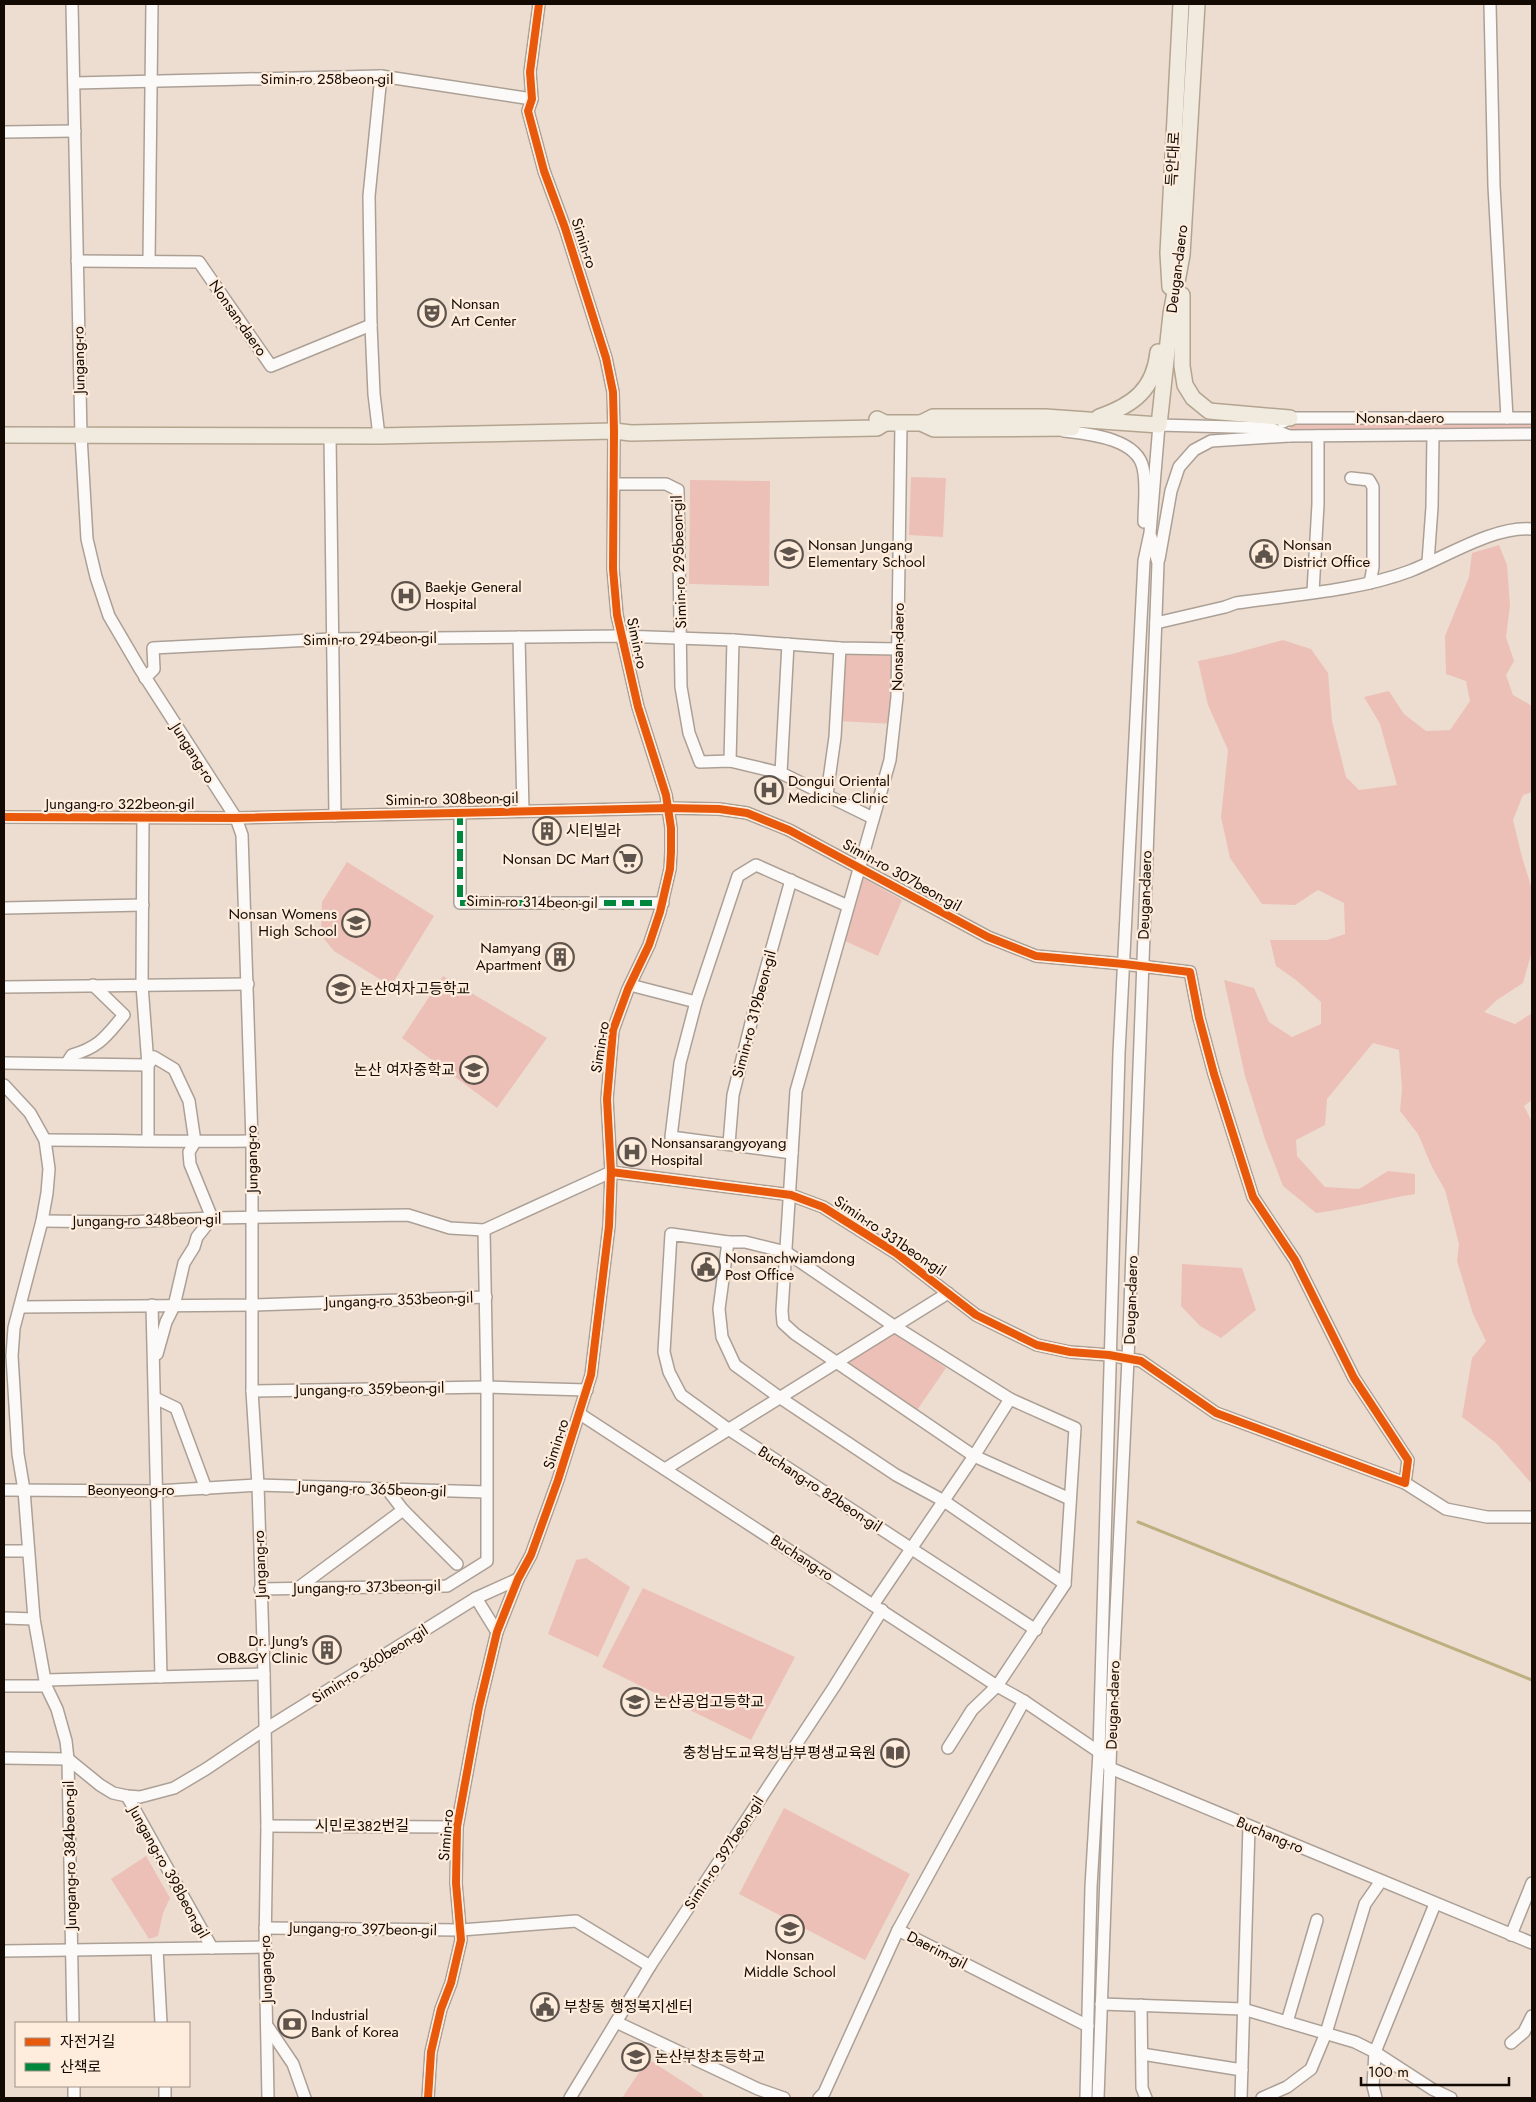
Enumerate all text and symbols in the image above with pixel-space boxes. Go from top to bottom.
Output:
street label: Simin-ro 258beon-gil [261,68,393,90]
street label: 득안대로 [1161,131,1185,187]
street label: Simin-ro [566,215,602,271]
street label: Deugan-daero [1161,223,1193,315]
street label: Nonsan-daero [204,275,272,361]
place label: Nonsan Art Center [451,293,517,332]
theatre icon: Nonsan Art Center [417,298,447,328]
street label: Jungang-ro [67,326,91,396]
street label: Nonsan-daero [1356,407,1444,429]
street label: Simin-ro 295beon-gil [666,495,692,629]
place label: Nonsan Jungang Elementary School [808,534,925,573]
place label: Nonsan District Office [1283,534,1371,573]
school or university icon: Nonsan Jungang Elementary School [774,539,804,569]
public building icon: Nonsan District Office [1249,539,1279,569]
place label: Baekje General Hospital [425,576,522,615]
hospital icon: Baekje General Hospital [391,581,421,611]
street label: Nonsan-daero [886,603,910,691]
street label: Simin-ro [621,615,653,671]
street label: Simin-ro 294beon-gil [303,627,437,651]
street label: Jungang-ro [165,717,220,788]
place label: Dongui Oriental Medicine Clinic [788,770,890,809]
hospital icon: Dongui Oriental Medicine Clinic [754,775,784,805]
street label: Simin-ro 308beon-gil [385,787,519,811]
street label: Jungang-ro 322beon-gil [44,793,194,815]
building icon: 시티빌라 [532,816,562,846]
place label: 시티빌라 [566,820,621,842]
street label: Simin-ro 307beon-gil [839,833,965,917]
supermarket icon: Nonsan DC Mart [613,844,643,874]
place label: Nonsan DC Mart [503,848,609,870]
street label: Deugan-daero [1132,850,1158,940]
street label: Simin-ro 314beon-gil [466,890,598,914]
place label: Nonsan Womens High School [228,903,337,942]
school or university icon: Nonsan Womens High School [341,908,371,938]
place label: Namyang Apartment [476,937,541,976]
building icon: Namyang Apartment [545,942,575,972]
street label: Simin-ro 319beon-gil [726,948,782,1080]
school or university icon: 논산여자고등학교 [326,974,356,1004]
place label: 논산여자고등학교 [360,978,470,1000]
street label: Simin-ro [585,1020,615,1074]
school or university icon: 논산 여자중학교 [459,1055,489,1085]
place label: 논산 여자중학교 [354,1059,455,1081]
street label: Jungang-ro [240,1125,264,1195]
place label: Nonsansarangyoyang Hospital [651,1132,786,1171]
hospital icon: Nonsansarangyoyang Hospital [617,1137,647,1167]
street label: Simin-ro 331beon-gil [830,1190,950,1282]
street label: Jungang-ro 348beon-gil [70,1208,222,1232]
place label: Nonsanchwiamdong Post Office [725,1247,855,1286]
public building icon: Nonsanchwiamdong Post Office [691,1252,721,1282]
street label: Deugan-daero [1118,1255,1144,1345]
street label: Jungang-ro 353beon-gil [322,1286,474,1314]
street label: Jungang-ro 359beon-gil [293,1377,445,1401]
street label: Simin-ro [538,1416,574,1472]
street label: Buchang-ro 82beon-gil [754,1441,886,1537]
street label: Jungang-ro 365beon-gil [295,1475,447,1503]
street label: Beonyeong-ro [87,1479,175,1501]
street label: Buchang-ro [766,1529,838,1587]
street label: Jungang-ro [248,1530,272,1600]
street label: Jungang-ro 373beon-gil [291,1575,441,1599]
street label: Simin-ro 360beon-gil [308,1619,432,1709]
place label: Dr. Jung's OB&GY Clinic [217,1630,308,1669]
building icon: Dr. Jung's OB&GY Clinic [312,1635,342,1665]
street label: Deugan-daero [1100,1660,1126,1750]
school or university icon: 논산공업고등학교 [620,1687,650,1717]
place label: 논산공업고등학교 [654,1691,764,1713]
library icon: 충청남도교육청남부평생교육원 [880,1738,910,1768]
place label: 충청남도교육청남부평생교육원 [683,1742,876,1764]
street label: Jungang-ro 384beon-gil [58,1780,82,1932]
street label: Simin-ro 397beon-gil [679,1792,769,1914]
street label: Jungang-ro 398beon-gil [122,1800,215,1942]
street label: Simin-ro [433,1808,459,1862]
street label: Buchang-ro [1233,1811,1307,1859]
street label: 시민로382번길 [315,1815,409,1837]
school or university icon: Nonsan Middle School [775,1914,805,1944]
street label: Jungang-ro 397beon-gil [287,1917,437,1941]
street label: Daerim-gil [903,1925,971,1975]
street label: Jungang-ro [254,1935,278,2005]
place label: Nonsan Middle School [744,1944,836,1983]
public building icon: 부창동 행정복지센터 [530,1992,560,2022]
place label: 부창동 행정복지센터 [564,1996,693,2018]
place label: Industrial Bank of Korea [311,2004,399,2043]
bank icon: Industrial Bank of Korea [277,2009,307,2039]
legend [15,2022,190,2087]
text: 자전거길 [60,2031,115,2053]
school or university icon: 논산부창초등학교 [621,2042,651,2072]
place label: 논산부창초등학교 [655,2046,765,2068]
scale bar [1361,2054,1508,2086]
text: 산책로 [60,2056,101,2078]
text: 100 m [1368,2061,1409,2083]

